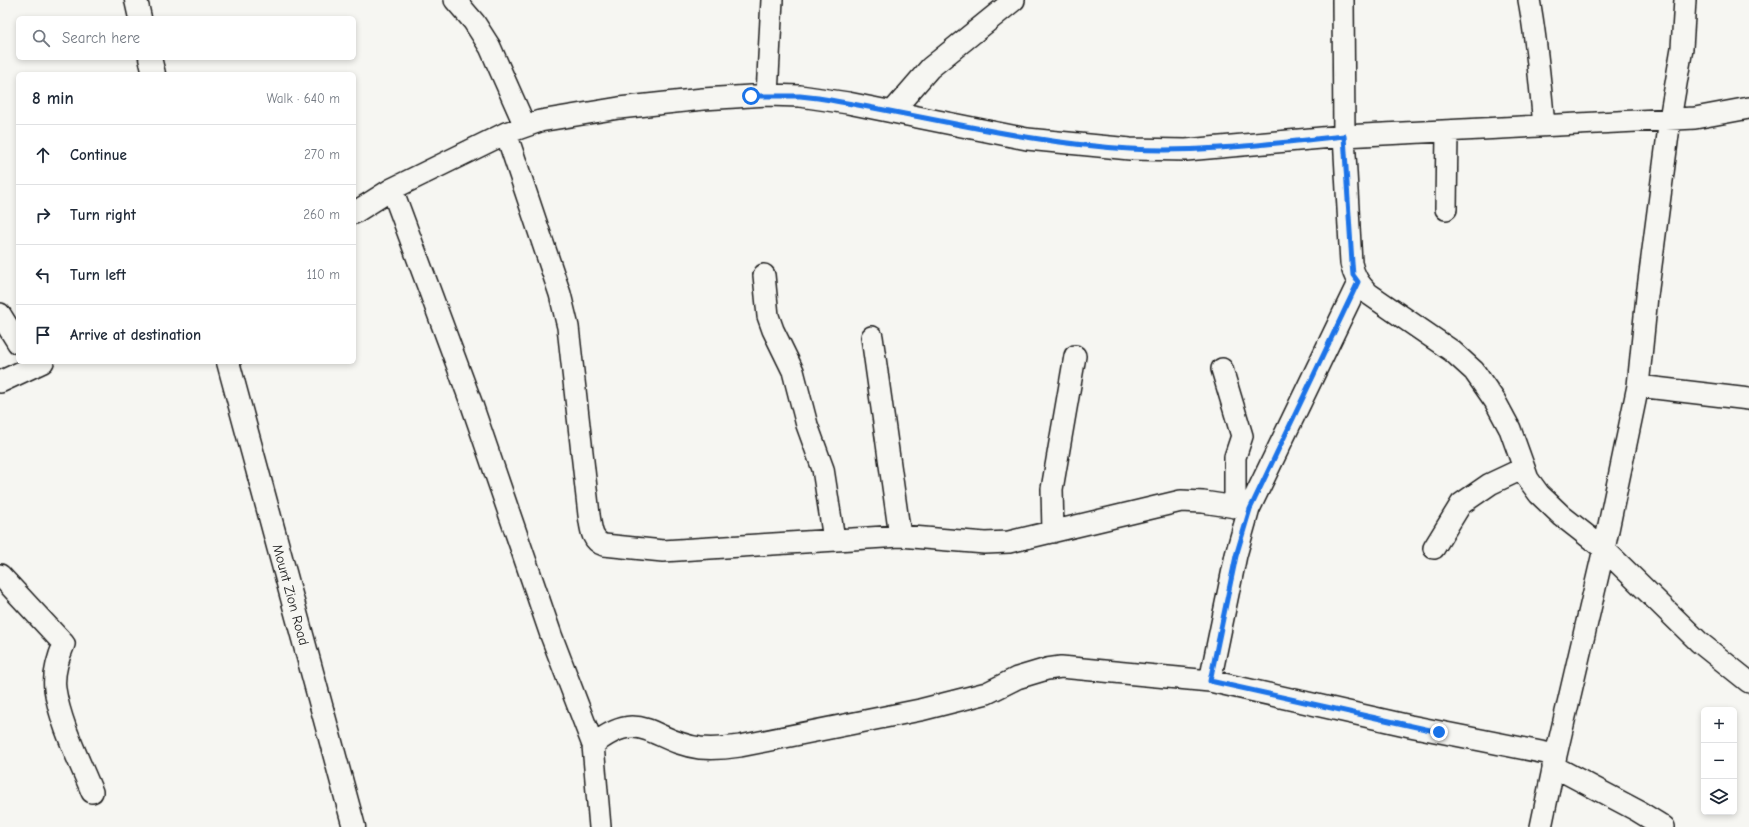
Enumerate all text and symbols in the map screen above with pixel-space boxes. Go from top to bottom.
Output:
search box [16,16,356,60]
icon: search [30,27,52,49]
text: Search here [62,29,140,47]
route start [742,87,760,105]
text: 8 min [32,89,74,108]
text: Walk · 640 m [266,91,340,106]
icon: ahead [32,144,54,166]
text: Continue [70,146,127,164]
text: 270 m [304,147,340,162]
icon: right [32,204,54,226]
text: Turn right [70,206,136,224]
text: 260 m [303,207,340,222]
icon: left [32,264,54,286]
text: Turn left [70,266,126,284]
text: 110 m [307,267,340,282]
icon: arrive [32,324,54,346]
text: Arrive at destination [70,326,201,344]
street label: Mount Zion Road [269,542,313,647]
map controls [1701,707,1737,815]
button: + [1701,707,1737,743]
route end [1430,723,1448,741]
button: − [1701,743,1737,779]
button: layers [1701,779,1737,815]

